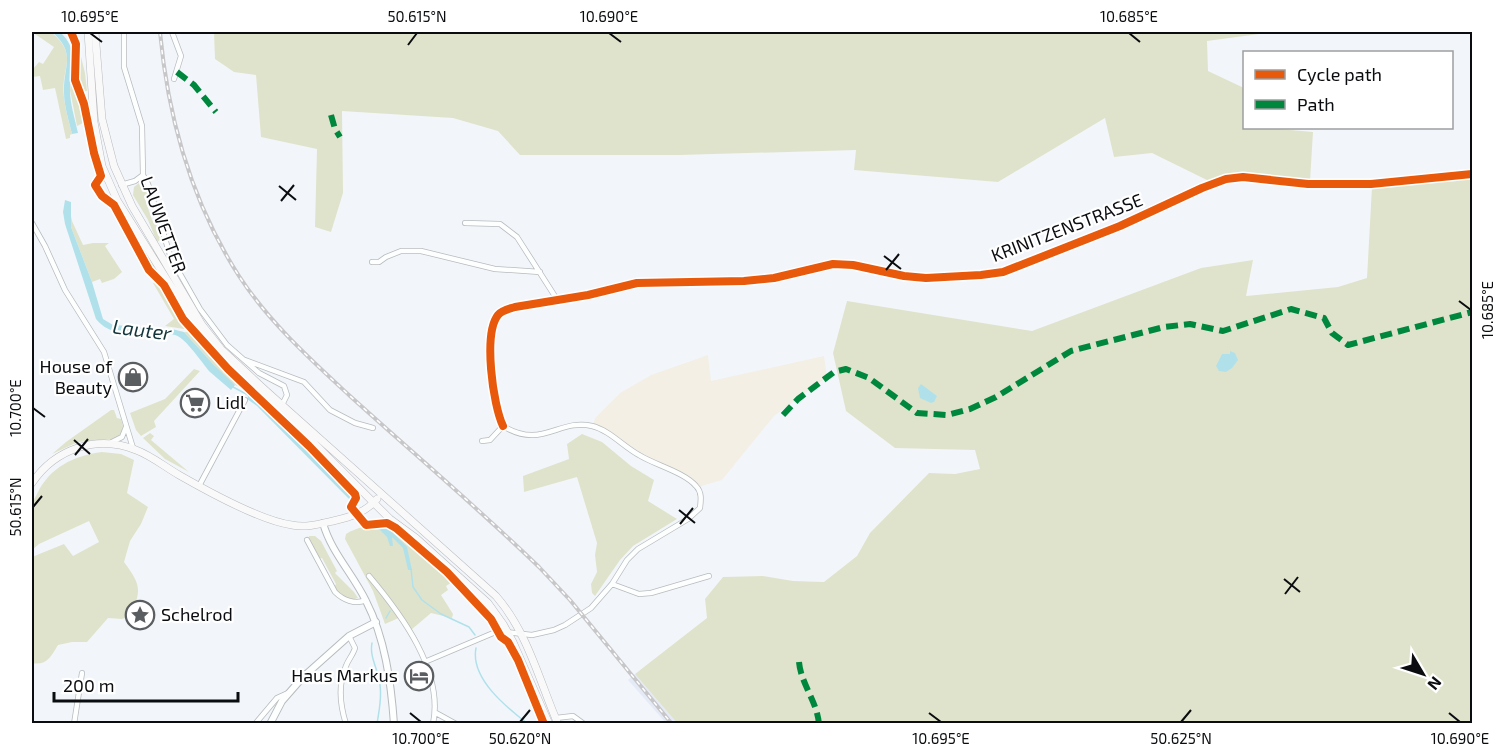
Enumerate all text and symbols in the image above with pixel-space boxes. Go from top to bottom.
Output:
text: 10.695°E [61,7,119,25]
text: 50.615°N [387,7,447,25]
text: 10.690°E [580,7,638,25]
text: 10.685°E [1100,7,1158,25]
legend [1243,51,1453,129]
text: Cycle path [1297,63,1382,85]
text: Path [1297,93,1335,115]
street label: LAUWETTER [136,173,192,276]
street label: KRINITZENSTRASSE [988,188,1145,266]
text: 10.685°E [1478,281,1496,339]
water label: Lauter [111,313,174,345]
place label: House of Beauty [40,355,113,398]
shop icon: House of Beauty [117,361,149,393]
text: 10.700°E [6,379,24,437]
supermarket icon: Lidl [179,387,211,419]
place label: Lidl [216,391,246,413]
text: 50.615°N [6,477,24,537]
place icon: Schelrod [124,599,156,631]
place label: Schelrod [161,603,233,625]
north arrow [1393,644,1453,704]
hotel icon: Haus Markus [403,660,435,692]
place label: Haus Markus [291,664,398,686]
scale bar [54,665,238,703]
text: N [1424,673,1446,694]
text: 200 m [63,674,115,696]
text: 10.700°E [392,729,450,747]
text: 50.620°N [489,729,551,747]
text: 10.695°E [912,729,970,747]
text: 50.625°N [1150,729,1212,747]
text: 10.690°E [1431,729,1489,747]

